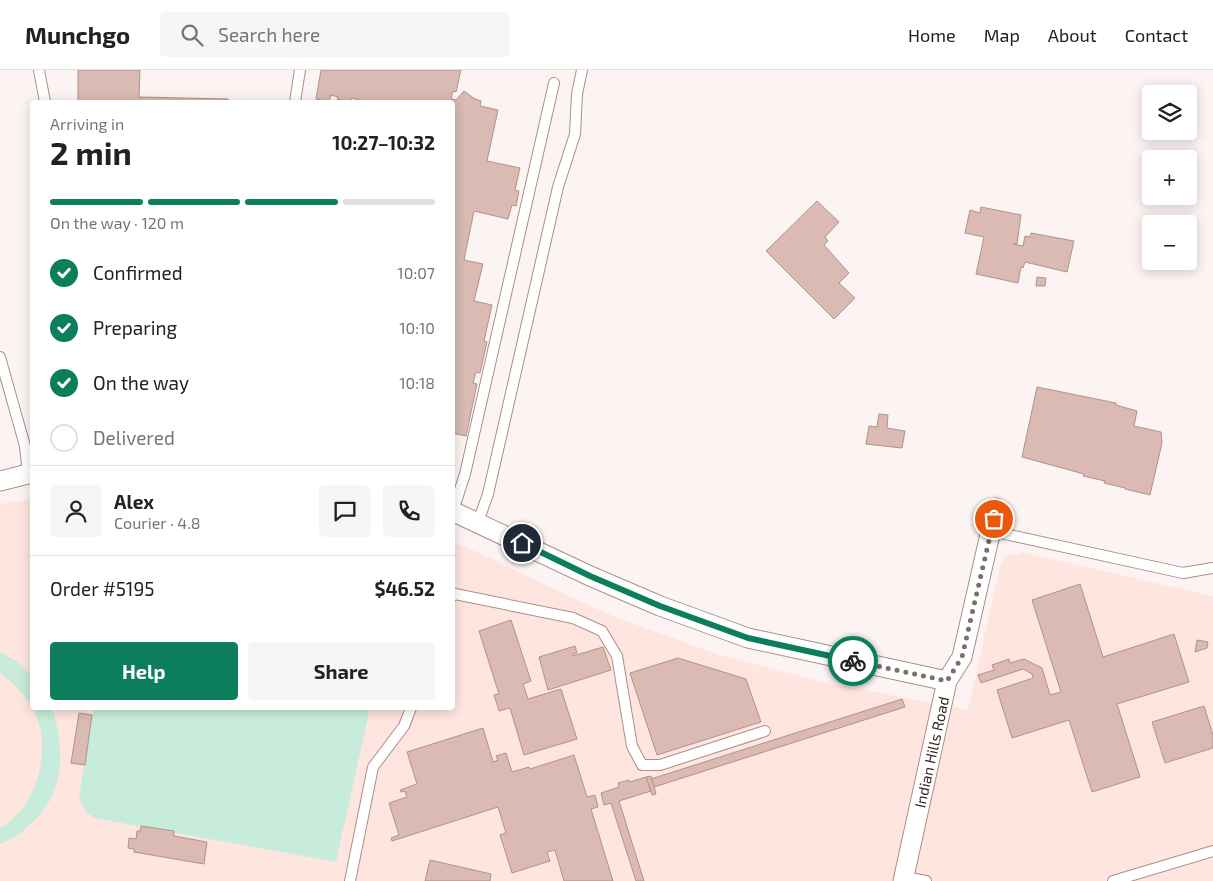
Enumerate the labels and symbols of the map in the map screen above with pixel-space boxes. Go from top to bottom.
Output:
pin [973,498,1015,540]
pin [501,522,543,564]
courier [828,636,878,686]
street label: Indian Hills Road [910,695,952,809]

